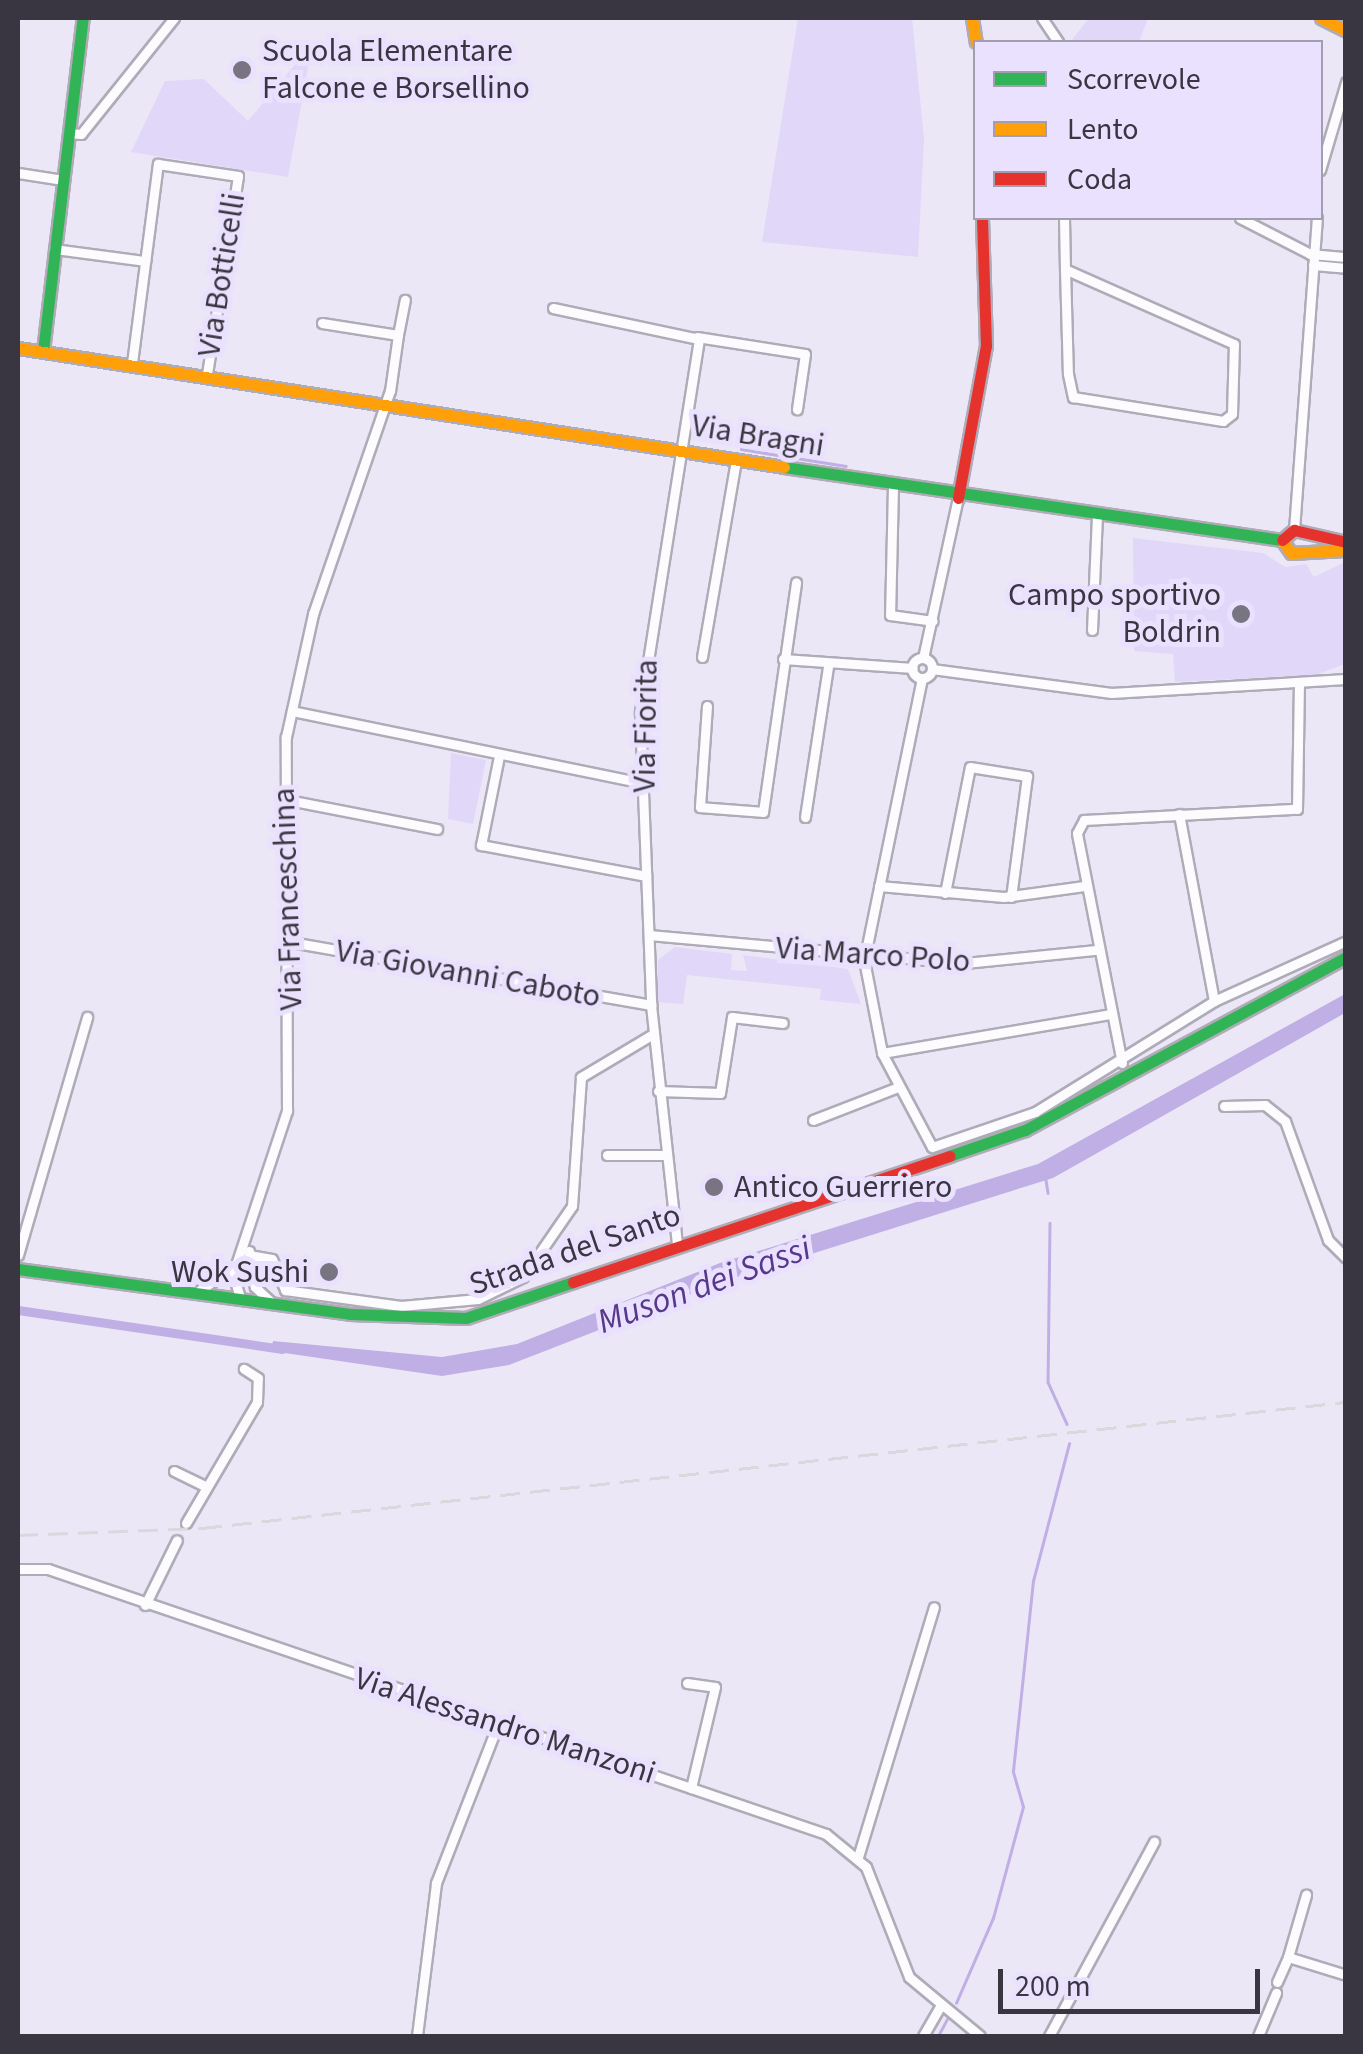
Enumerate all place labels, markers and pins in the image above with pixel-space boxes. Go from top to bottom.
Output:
place label: Scuola Elementare Falcone e Borsellino [262,33,530,108]
marker: Scuola Elementare Falcone e Borsellino [231,59,253,81]
place label: Campo sportivo Boldrin [1008,577,1221,652]
marker: Campo sportivo Boldrin [1230,603,1252,625]
place label: Antico Guerriero [734,1168,952,1206]
marker: Antico Guerriero [703,1176,725,1198]
place label: Wok Sushi [171,1253,309,1291]
marker: Wok Sushi [318,1261,340,1283]

